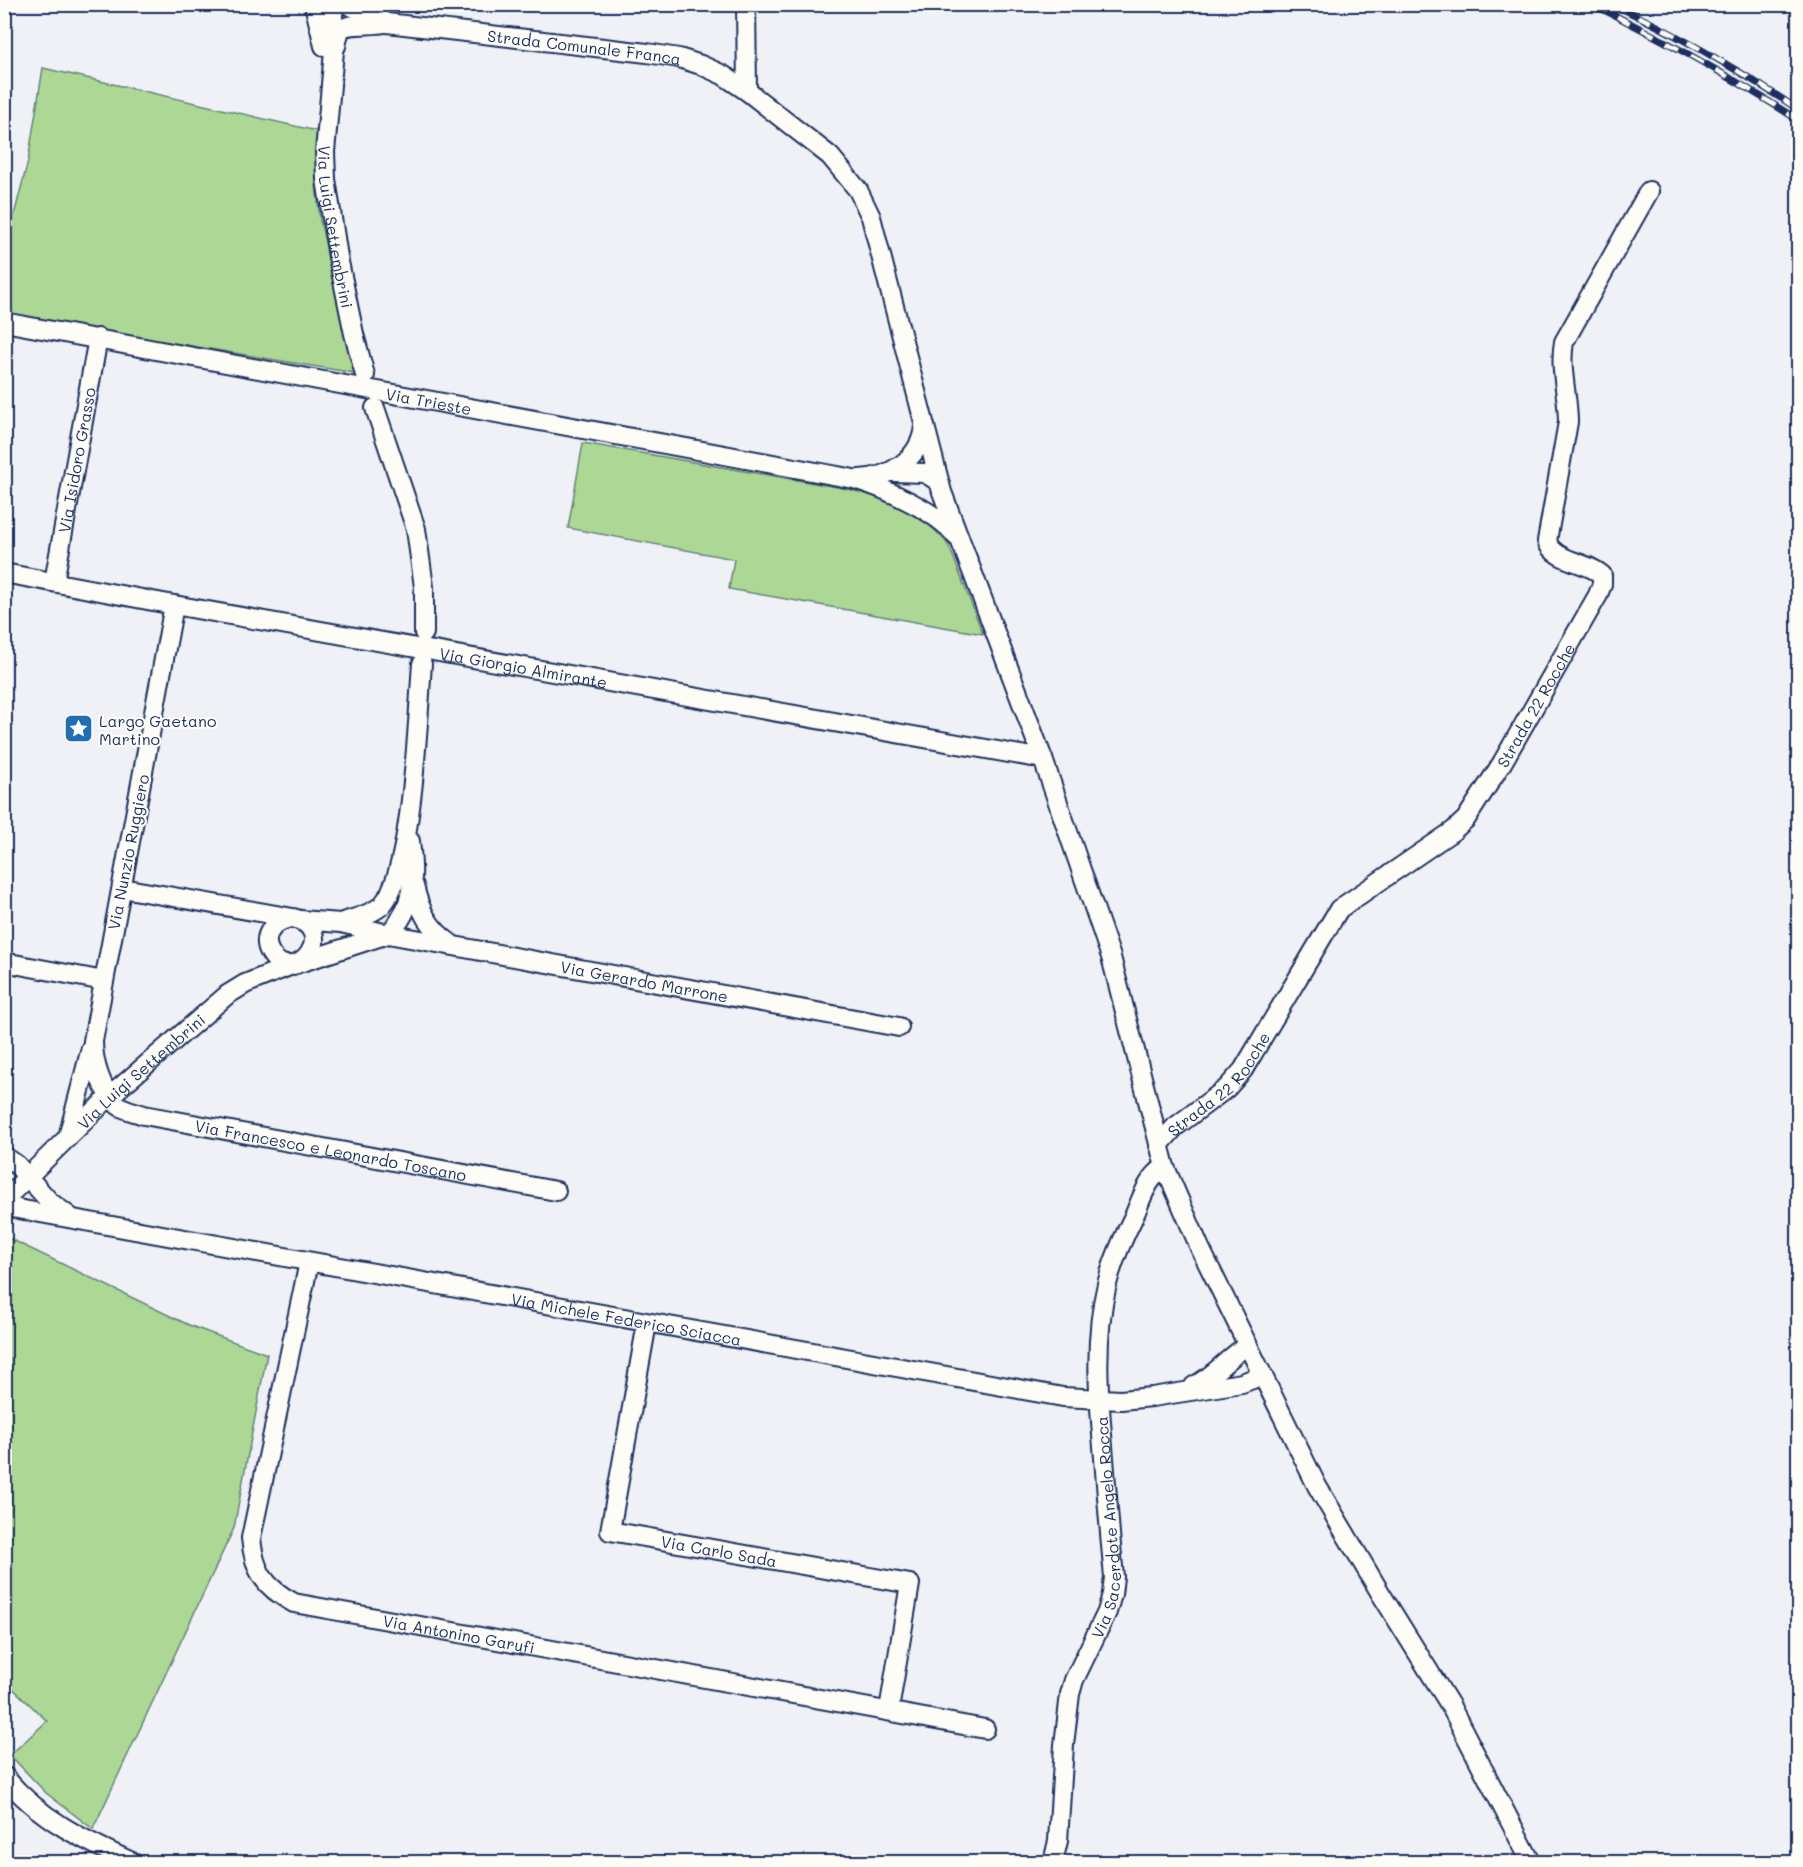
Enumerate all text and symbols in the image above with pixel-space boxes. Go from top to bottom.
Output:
street label: Strada Comunale Franca [486,24,683,69]
street label: Via Luigi Settembrini [314,144,359,310]
street label: Via Trieste [384,382,473,419]
street label: Via Isidoro Grasso [53,386,99,534]
street label: Strada 22 Rocche [1491,639,1579,771]
street label: Via Giorgio Almirante [438,642,609,692]
place label: Largo Gaetano Martino [99,710,216,749]
place icon: Largo Gaetano Martino [62,713,94,745]
street label: Via Nunzio Ruggiero [103,772,153,932]
street label: Via Gerardo Marrone [559,955,730,1006]
street label: Via Luigi Settembrini [72,1009,209,1133]
street label: Strada 22 Rocche [1162,1028,1274,1140]
street label: Via Francesco e Leonardo Toscano [193,1114,468,1185]
street label: Via Michele Federico Sciacca [510,1287,743,1349]
street label: Via Sacerdote Angelo Rocca [1085,1415,1125,1641]
street label: Via Carlo Sada [659,1530,779,1571]
street label: Via Antonino Garufi [381,1609,536,1657]

